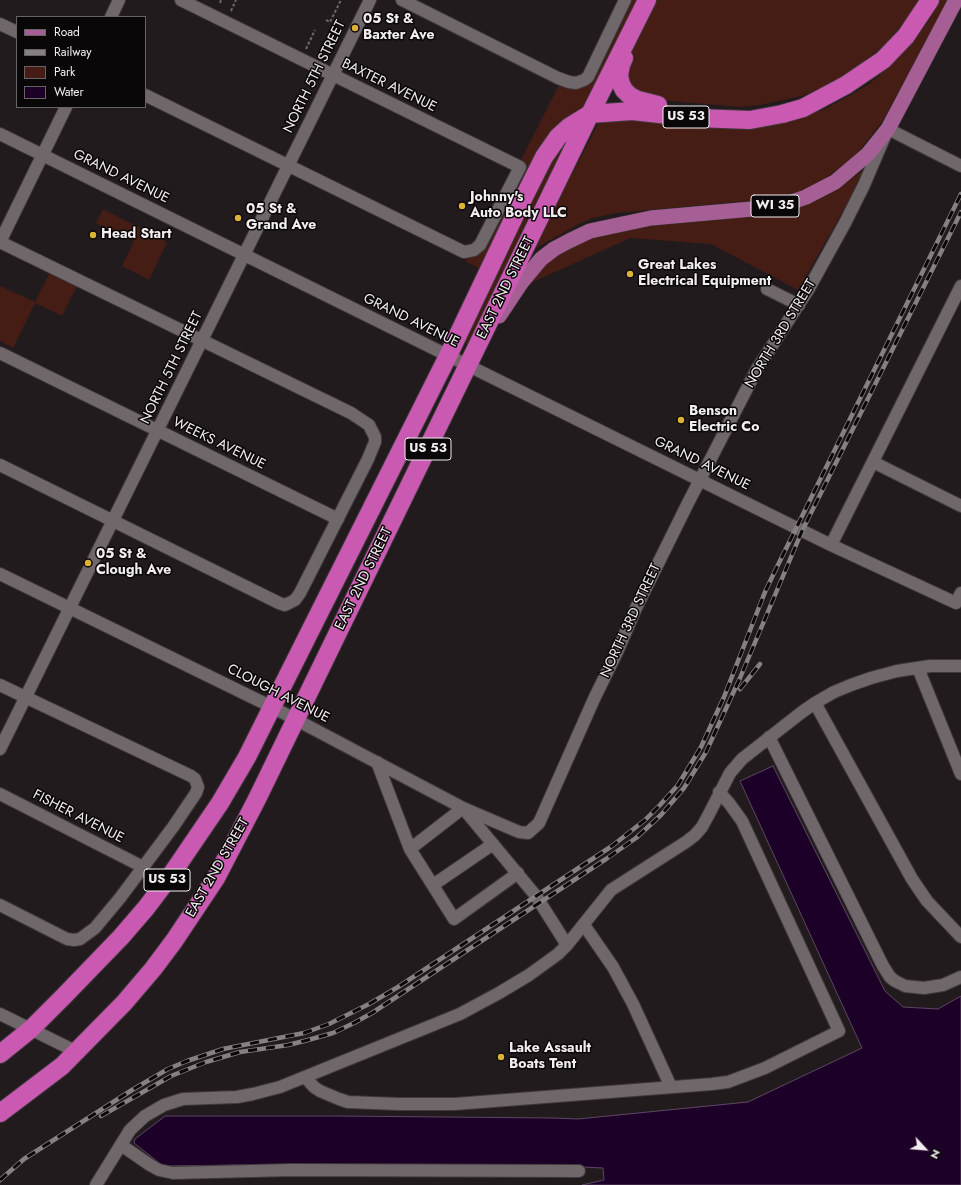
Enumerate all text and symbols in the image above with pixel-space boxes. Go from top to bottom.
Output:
place label: 05 St & Baxter Ave [363,12,434,44]
legend [16,16,146,108]
street label: NORTH 5TH STREET [280,18,350,136]
text: Road [54,23,80,41]
marker: 05 St & Baxter Ave [350,23,360,33]
text: Railway [54,43,92,61]
street label: BAXTER AVENUE [339,56,439,116]
text: Park [54,63,75,81]
text: Water [54,83,84,101]
road number: US 53 [663,106,709,128]
street label: GRAND AVENUE [70,147,172,207]
place label: Johnny's Auto Body LLC [470,190,567,222]
road number: WI 35 [751,195,799,217]
marker: Johnny's Auto Body LLC [457,201,467,211]
place label: 05 St & Grand Ave [246,202,316,234]
marker: 05 St & Grand Ave [233,213,243,223]
place label: Head Start [101,227,171,243]
marker: Head Start [88,230,98,240]
street label: EAST 2ND STREET [474,234,538,342]
place label: Great Lakes Electrical Equipment [638,258,771,290]
marker: Great Lakes Electrical Equipment [625,269,635,279]
street label: NORTH 3RD STREET [742,277,820,391]
street label: GRAND AVENUE [360,291,462,351]
street label: NORTH 5TH STREET [137,309,207,427]
place label: Benson Electric Co [689,404,759,436]
street label: WEEKS AVENUE [170,414,268,474]
marker: Benson Electric Co [676,415,686,425]
street label: GRAND AVENUE [651,434,753,494]
road number: US 53 [405,438,451,460]
street label: EAST 2ND STREET [332,525,396,633]
place label: 05 St & Clough Ave [96,547,171,580]
marker: 05 St & Clough Ave [83,558,93,568]
street label: NORTH 3RD STREET [597,561,665,681]
street label: CLOUGH AVENUE [224,661,332,727]
street label: FISHER AVENUE [30,787,126,847]
street label: EAST 2ND STREET [183,815,253,921]
road number: US 53 [144,869,190,891]
place label: Lake Assault Boats Tent [509,1041,591,1074]
marker: Lake Assault Boats Tent [496,1052,506,1062]
north arrow [905,1129,945,1169]
text: N [927,1147,945,1162]

